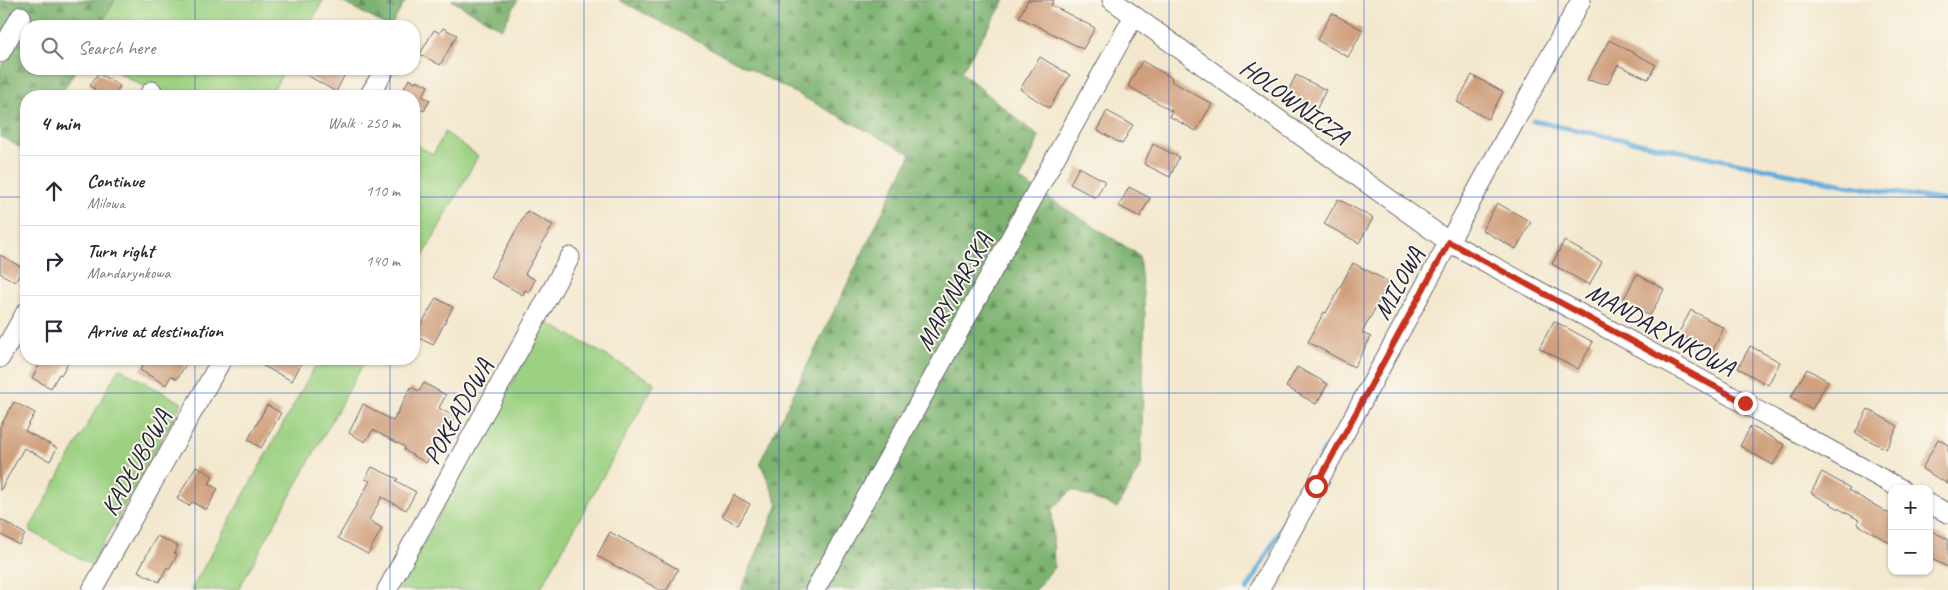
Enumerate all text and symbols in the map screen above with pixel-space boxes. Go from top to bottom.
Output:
search box [20,20,420,75]
icon: search [38,34,66,62]
text: Search here [78,36,155,60]
street label: HOLOWNICZA [1234,52,1356,153]
text: 4 min [40,110,80,136]
text: Walk · 250 m [328,113,400,133]
text: Continue [87,169,144,193]
icon: ahead [40,177,68,205]
text: 110 m [366,181,400,201]
text: Milowa [87,193,125,213]
street label: MARYNARSKA [908,226,1000,356]
text: Turn right [87,239,154,263]
street label: MILOWA [1366,241,1432,325]
icon: right [40,247,68,275]
text: 140 m [366,251,400,271]
text: Mandarynkowa [87,263,171,283]
street label: MANDARYNKOWA [1581,276,1742,385]
icon: arrive [40,317,68,345]
text: Arrive at destination [87,319,223,343]
street label: POKŁADOWA [416,353,500,470]
route end [1734,392,1757,415]
street label: KADŁUBOWA [93,403,178,521]
route start [1305,475,1328,498]
map controls [1888,485,1933,575]
button: + [1888,485,1933,530]
button: − [1888,530,1933,575]

